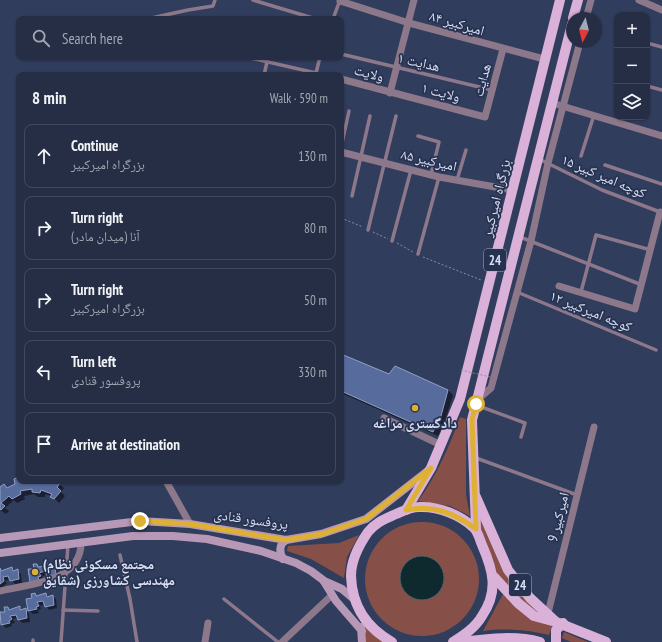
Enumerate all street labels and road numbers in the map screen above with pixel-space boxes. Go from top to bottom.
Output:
street label: امیرکبیر ۸۴ [427,7,487,39]
street label: هدایت ۱ [396,48,442,76]
street label: ولایت [352,60,386,86]
street label: هدایت [469,62,495,98]
street label: ولایت ۱ [420,78,462,106]
street label: امیرکبیر ۸۵ [399,145,459,175]
street label: کوچه امیر کبیر ۱۵ [559,150,649,202]
street label: بزرگراه امیرکبیر [477,157,514,240]
road number: 24 [484,249,506,271]
street label: کوچه امیرکبیر ۱۲ [547,286,635,336]
street label: امیرکبیر 9 [543,490,573,544]
street label: پروفسور قنادی [213,505,290,533]
road number: 24 [509,574,531,596]

